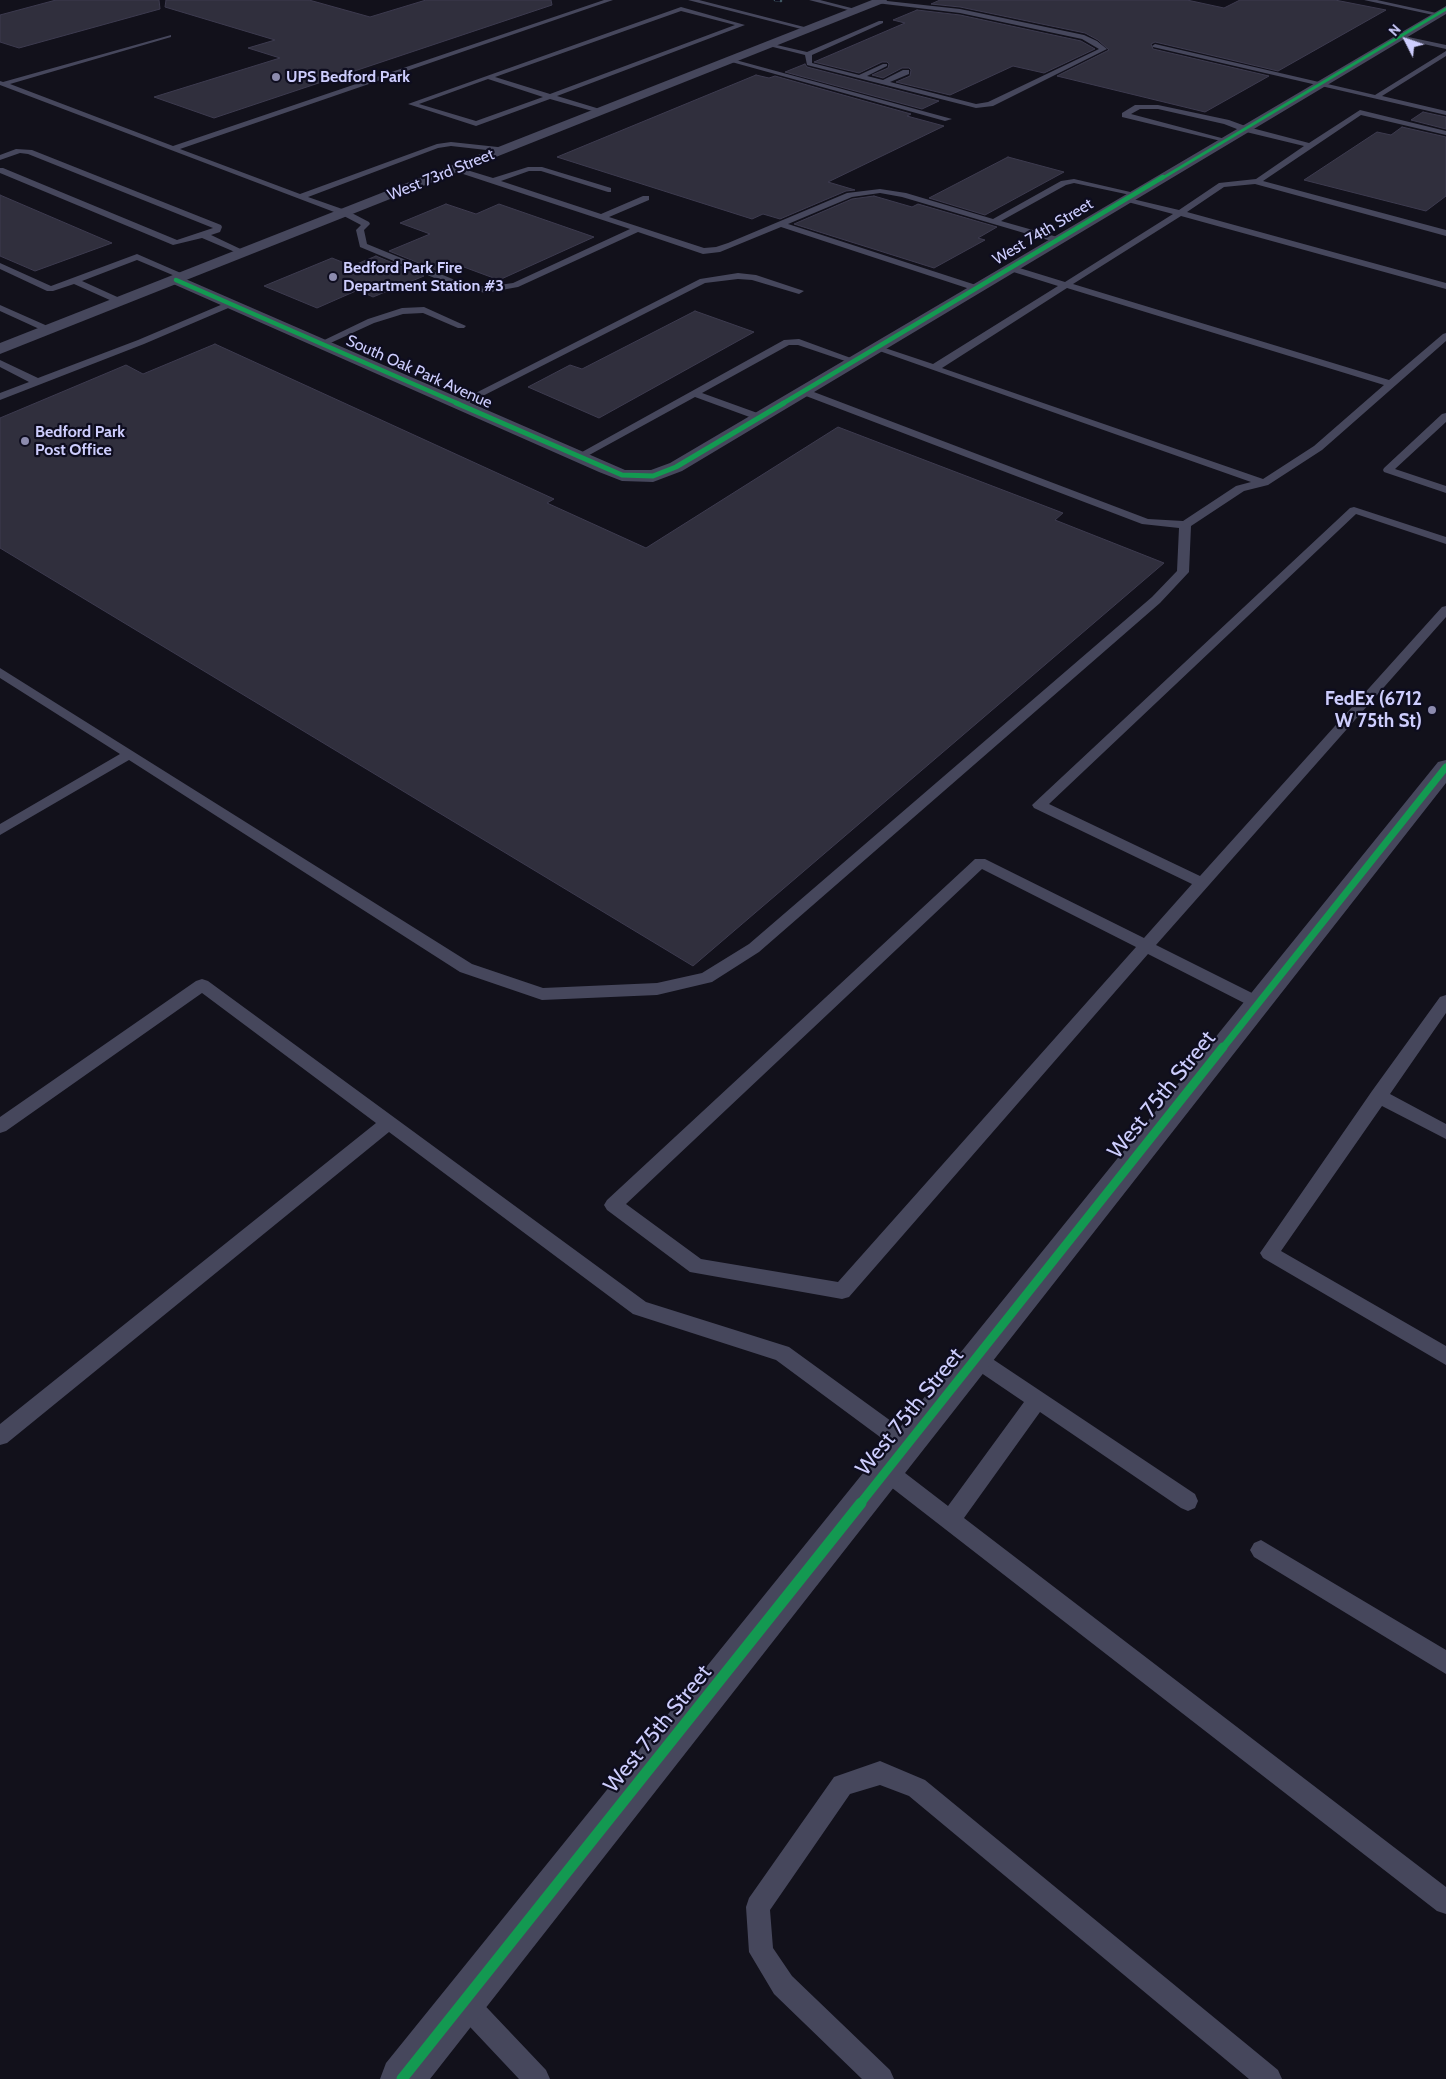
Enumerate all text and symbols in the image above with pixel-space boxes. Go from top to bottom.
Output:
north arrow [1381,15,1431,65]
text: N [1385,21,1405,40]
place label: UPS Bedford Park [286,67,410,87]
marker: UPS Bedford Park [270,71,282,83]
street label: West 73rd Street [385,145,497,205]
street label: West 74th Street [989,194,1097,270]
place label: Bedford Park Fire Department Station #3 [343,258,504,296]
marker: Bedford Park Fire Department Station #3 [327,271,339,283]
street label: South Oak Park Avenue [343,331,495,413]
place label: Bedford Park Post Office [35,422,125,460]
marker: Bedford Park Post Office [19,435,31,447]
place label: FedEx (6712 W 75th St) [1325,688,1422,732]
marker: FedEx (6712 W 75th St) [1426,704,1438,716]
street label: West 75th Street [1103,1026,1221,1164]
street label: West 75th Street [851,1343,969,1481]
street label: West 75th Street [599,1660,717,1798]

